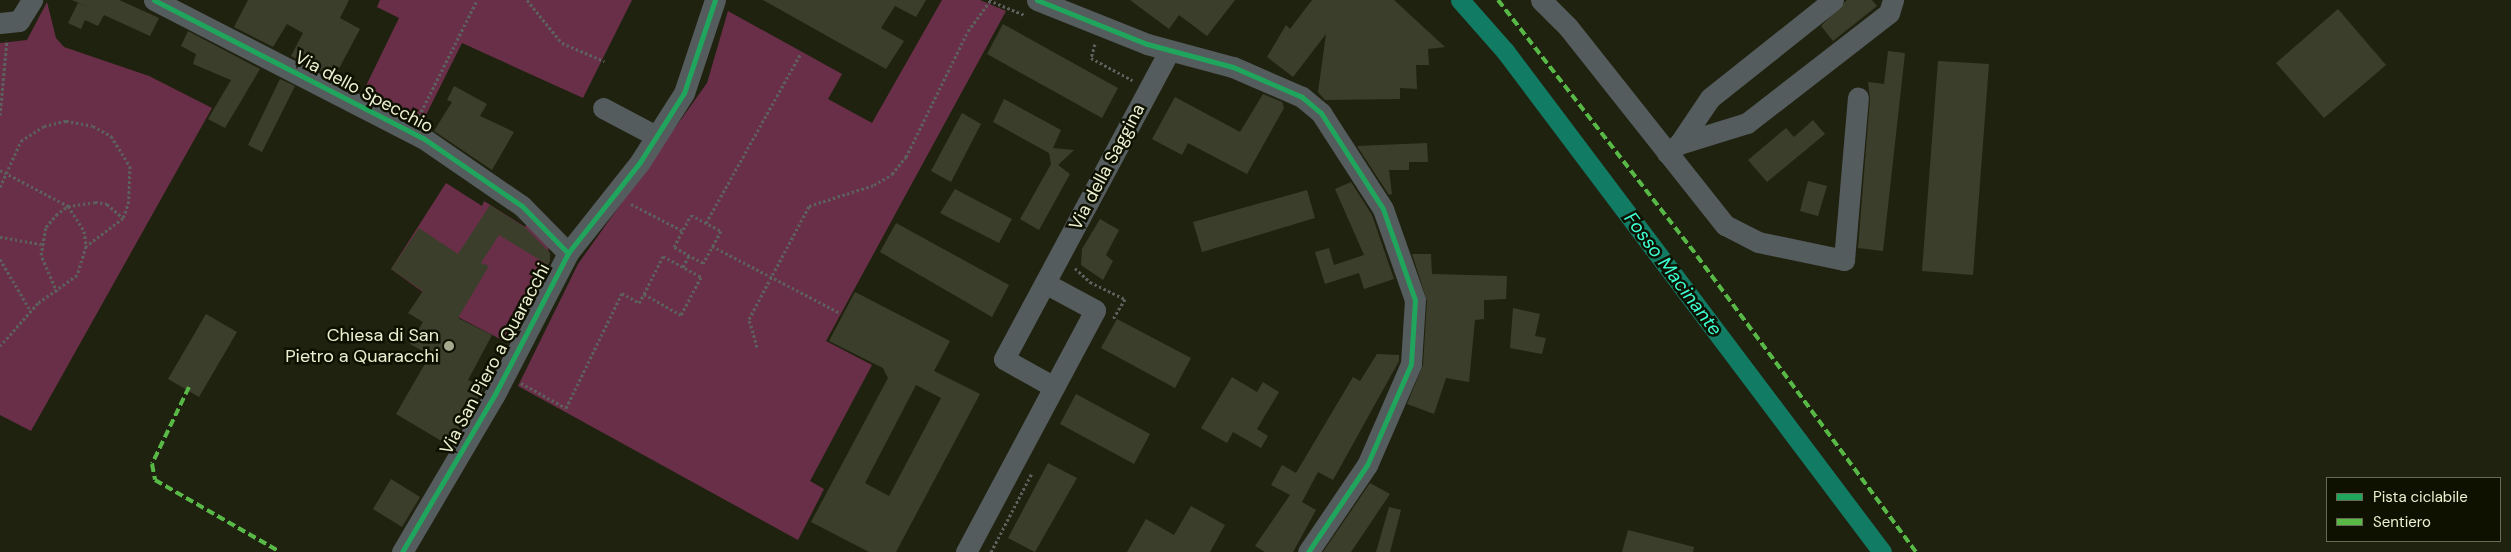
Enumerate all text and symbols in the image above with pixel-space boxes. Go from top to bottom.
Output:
street label: Via dello Specchio [291,46,437,138]
street label: Via della Saggina [1065,100,1149,234]
water label: Fosso Macinante [1619,208,1727,340]
street label: Via San Piero a Quaracchi [435,260,555,458]
place label: Chiesa di San Pietro a Quaracchi [285,325,439,368]
marker: Chiesa di San Pietro a Quaracchi [443,340,455,352]
legend [2326,477,2501,542]
text: Pista ciclabile [2373,487,2468,507]
text: Sentiero [2373,512,2431,532]

